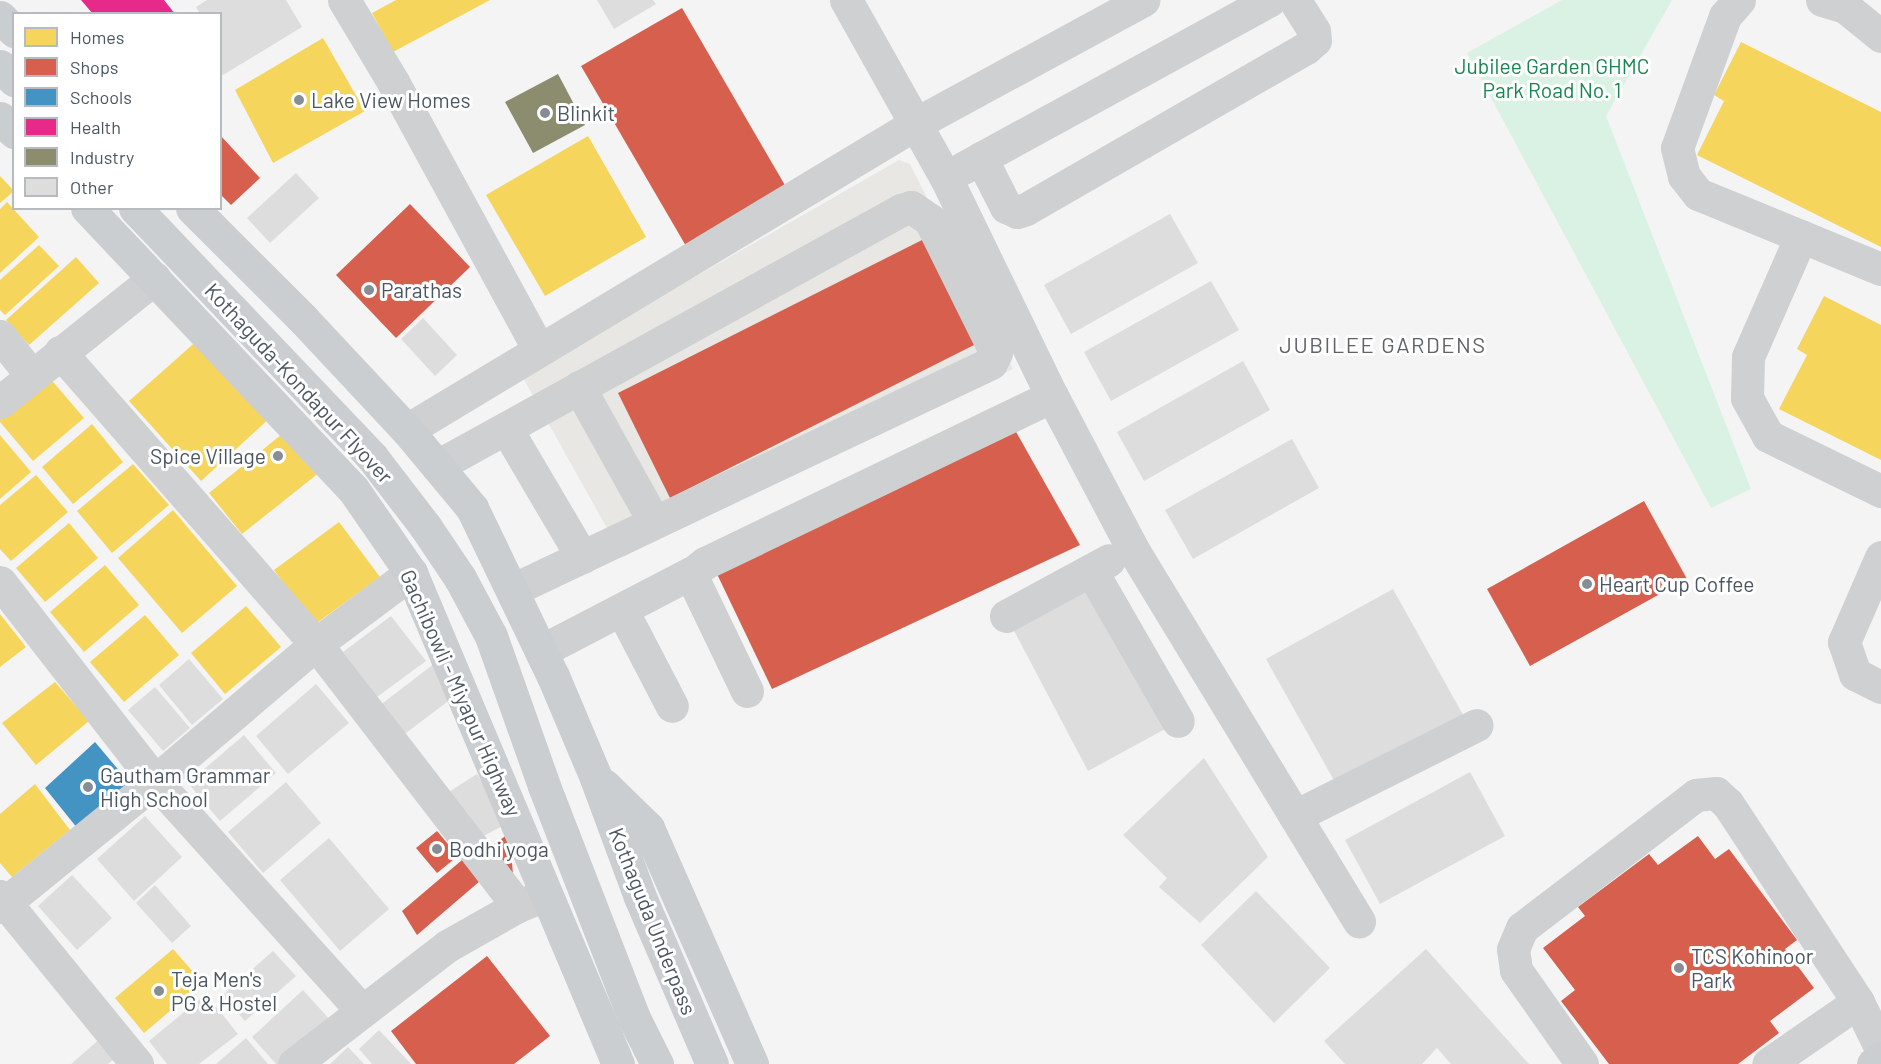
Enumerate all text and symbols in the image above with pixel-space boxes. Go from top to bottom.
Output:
legend [12,12,222,210]
text: Homes [70,26,124,48]
park label: Jubilee Garden GHMC Park Road No. 1 [1454,53,1650,103]
text: Shops [70,56,119,78]
text: Schools [70,86,132,108]
place label: Lake View Homes [311,87,471,113]
marker: Lake View Homes [292,93,306,107]
place label: Blinkit [557,100,615,126]
marker: Blinkit [538,106,552,120]
text: Health [70,116,121,138]
text: Industry [70,146,134,168]
text: Other [70,176,113,198]
place label: Parathas [381,277,462,303]
street label: Kothaguda-Kondapur Flyover [200,278,398,488]
marker: Parathas [362,283,376,297]
district label: JUBILEE GARDENS [1279,332,1487,358]
place label: Spice Village [150,443,266,469]
marker: Spice Village [271,449,285,463]
street label: Gachibowli - Miyapur Highway [395,566,527,820]
place label: Heart Cup Coffee [1599,571,1755,597]
marker: Heart Cup Coffee [1580,577,1594,591]
place label: Gautham Grammar High School [100,762,270,812]
marker: Gautham Grammar High School [81,780,95,794]
street label: Kothaguda Underpass [604,824,702,1018]
place label: Bodhi yoga [449,836,549,862]
marker: Bodhi yoga [430,842,444,856]
place label: TCS Kohinoor Park [1691,943,1813,993]
marker: TCS Kohinoor Park [1672,961,1686,975]
place label: Teja Men's PG & Hostel [171,966,277,1016]
marker: Teja Men's PG & Hostel [152,984,166,998]

